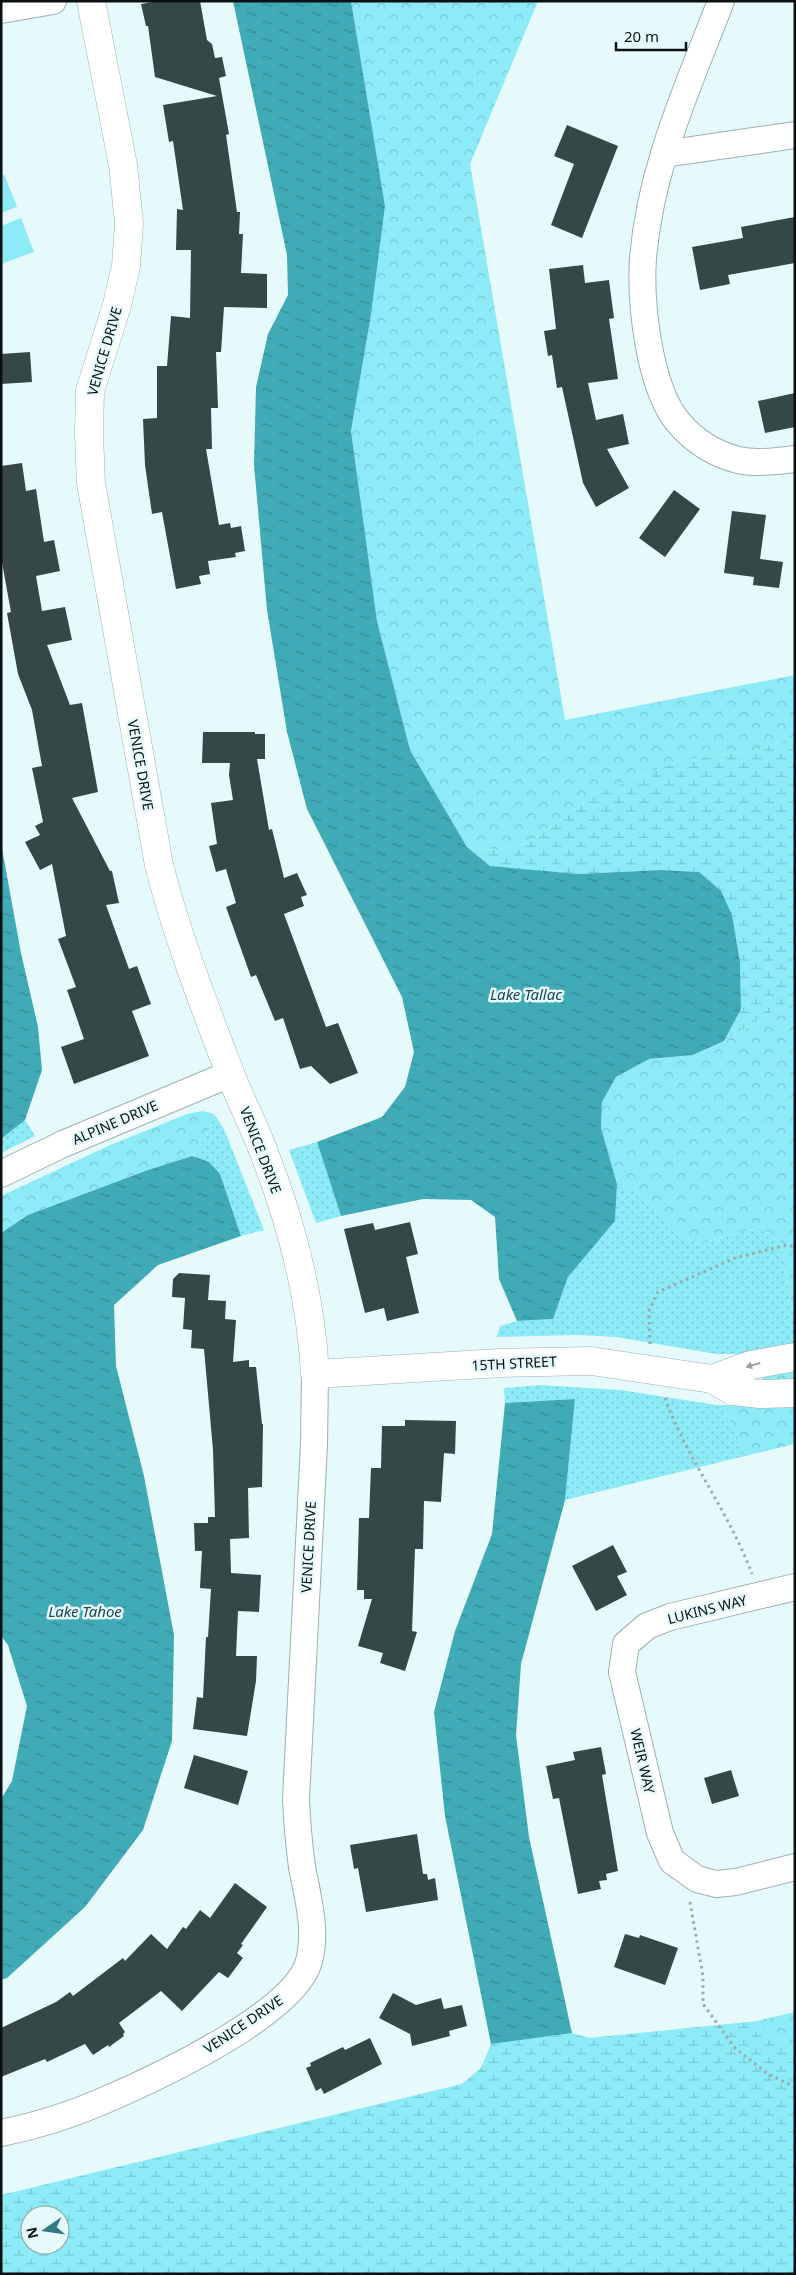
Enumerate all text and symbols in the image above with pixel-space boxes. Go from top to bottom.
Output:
scale bar [616,20,686,52]
text: 20 m [624,26,659,46]
street label: VENICE DRIVE [82,304,126,398]
street label: VENICE DRIVE [124,718,158,812]
water label: Lake Tallac [490,984,562,1004]
street label: ALPINE DRIVE [69,1095,161,1149]
street label: VENICE DRIVE [236,1104,286,1196]
street label: 15TH STREET [471,1351,557,1375]
one-way arrow [745,1361,760,1369]
street label: VENICE DRIVE [296,1501,320,1593]
street label: LUKINS WAY [665,1590,749,1628]
water label: Lake Tahoe [48,1601,122,1621]
street label: WEIR WAY [626,1727,660,1796]
street label: VENICE DRIVE [200,1990,286,2058]
north arrow [20,2205,70,2255]
text: N [21,2225,42,2241]

